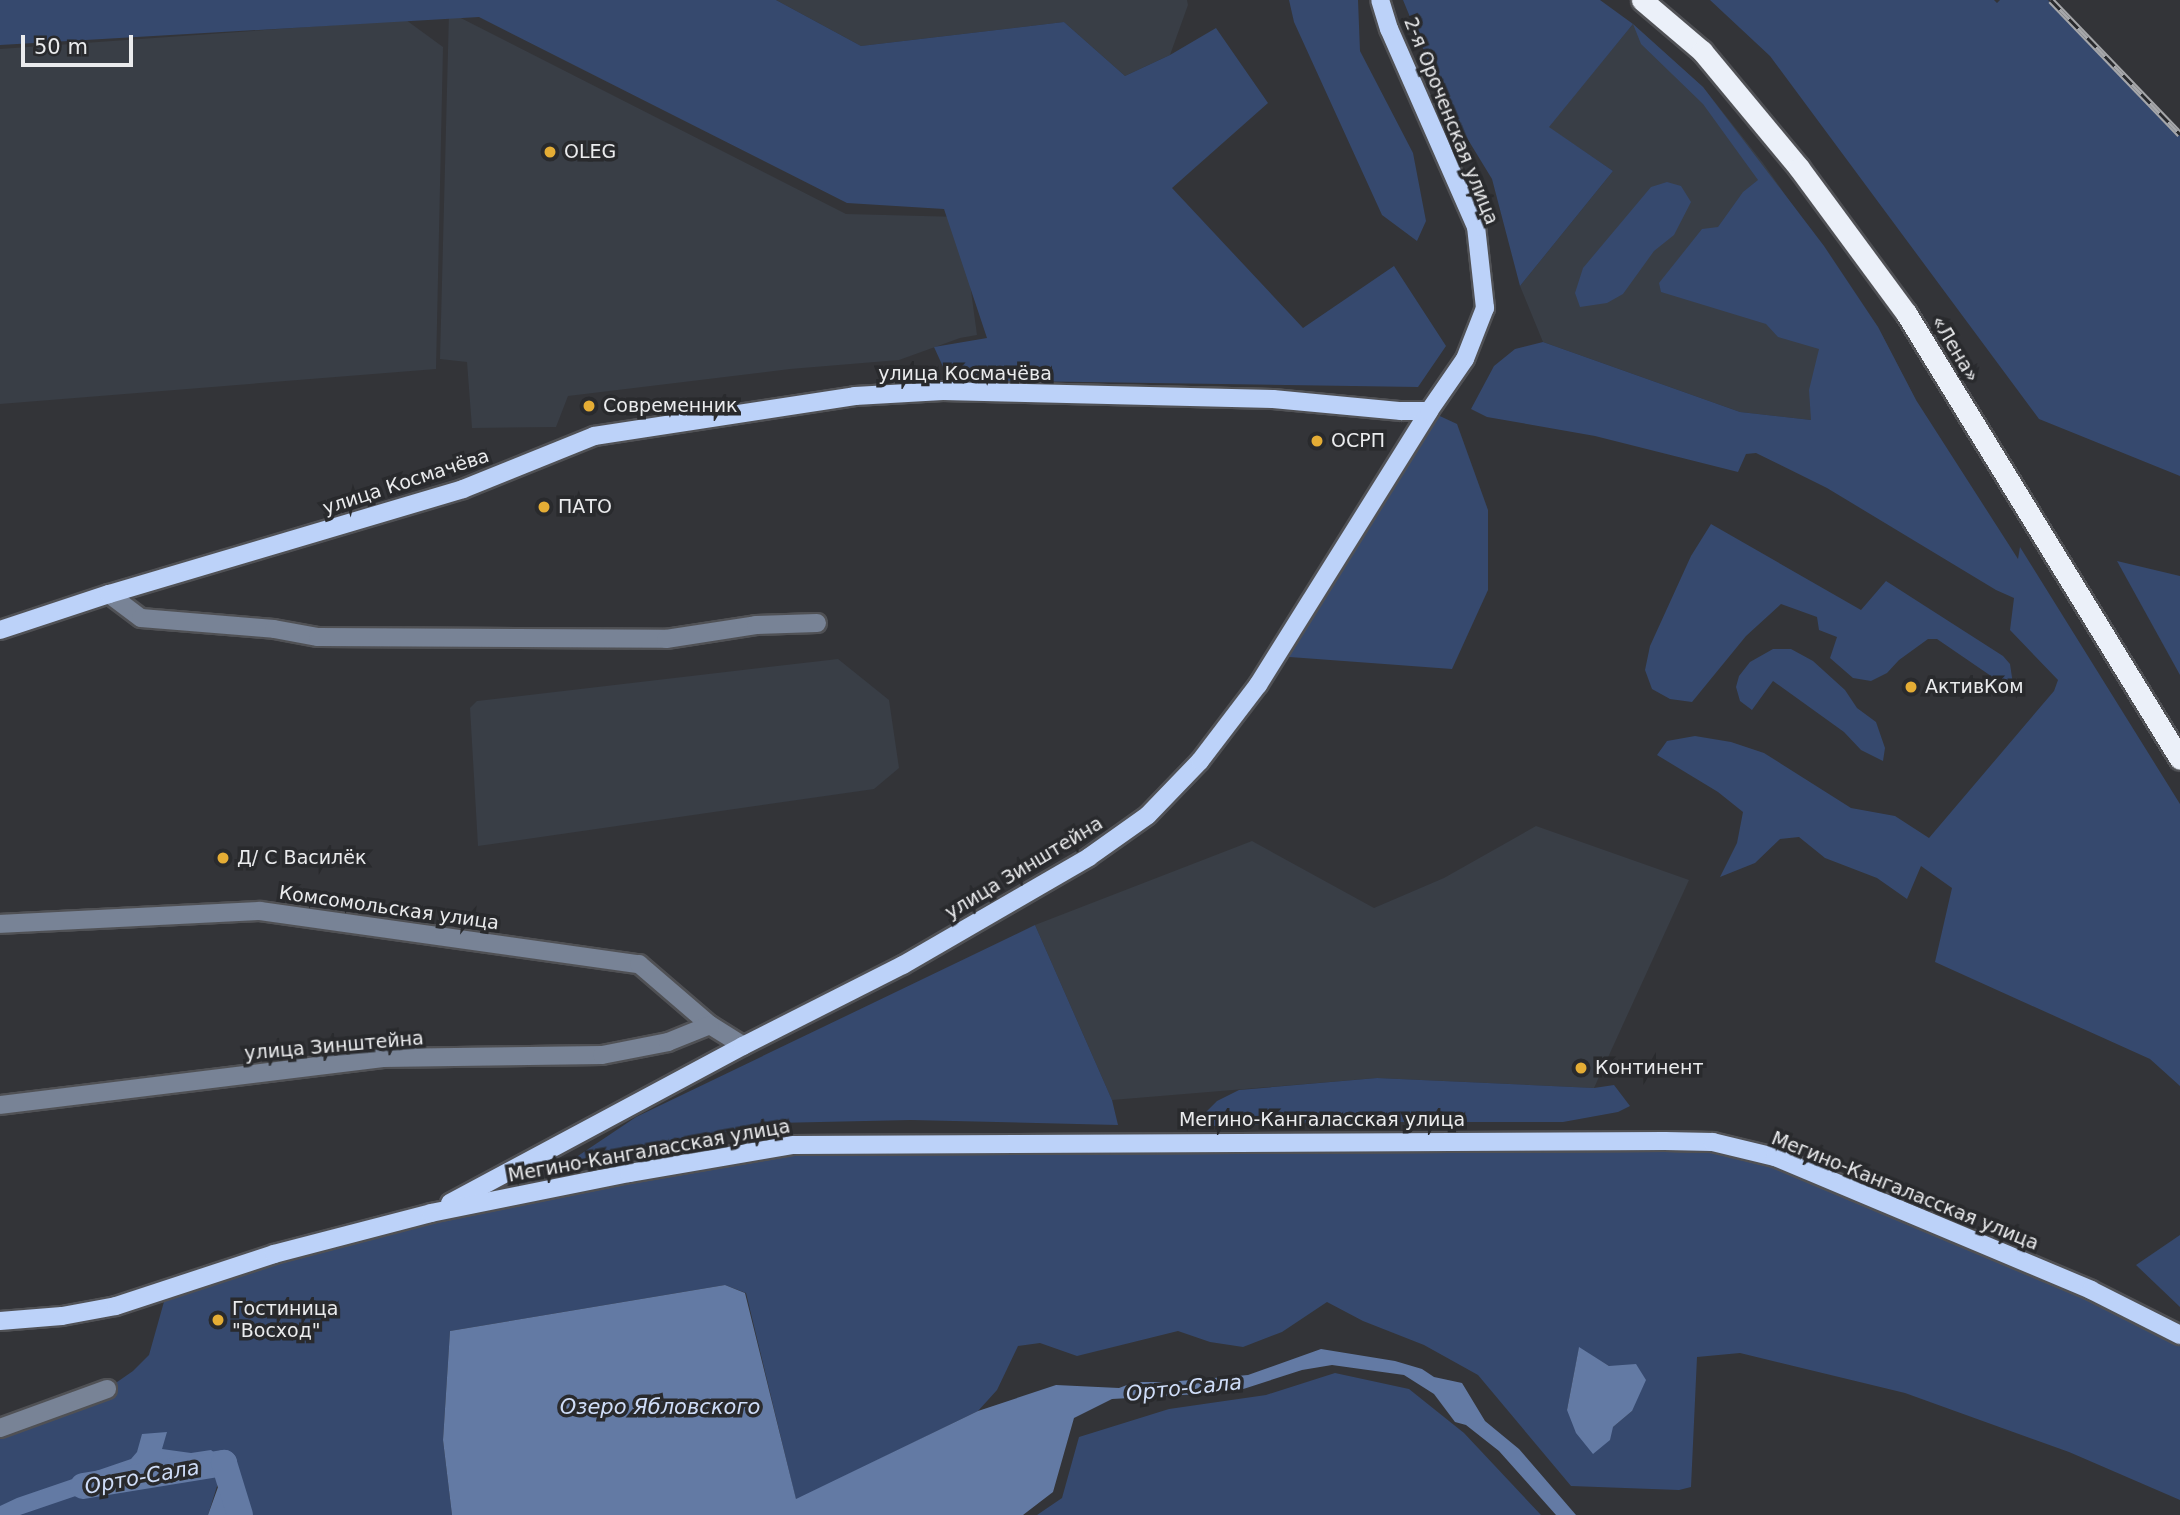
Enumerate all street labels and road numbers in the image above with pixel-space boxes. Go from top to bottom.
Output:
street label: 2-я Ороченская улица [1399,14,1503,228]
street label: «Лена» [1926,312,1984,386]
street label: улица Космачёва [878,363,1052,385]
street label: улица Космачёва [320,444,492,520]
street label: улица Зинштейна [941,812,1107,924]
street label: Комсомольская улица [277,881,501,935]
street label: улица Зинштейна [243,1027,425,1065]
street label: Мегино-Кангаласская улица [1179,1109,1465,1131]
street label: Мегино-Кангаласская улица [506,1115,792,1187]
street label: Мегино-Кангаласская улица [1768,1127,2042,1255]

